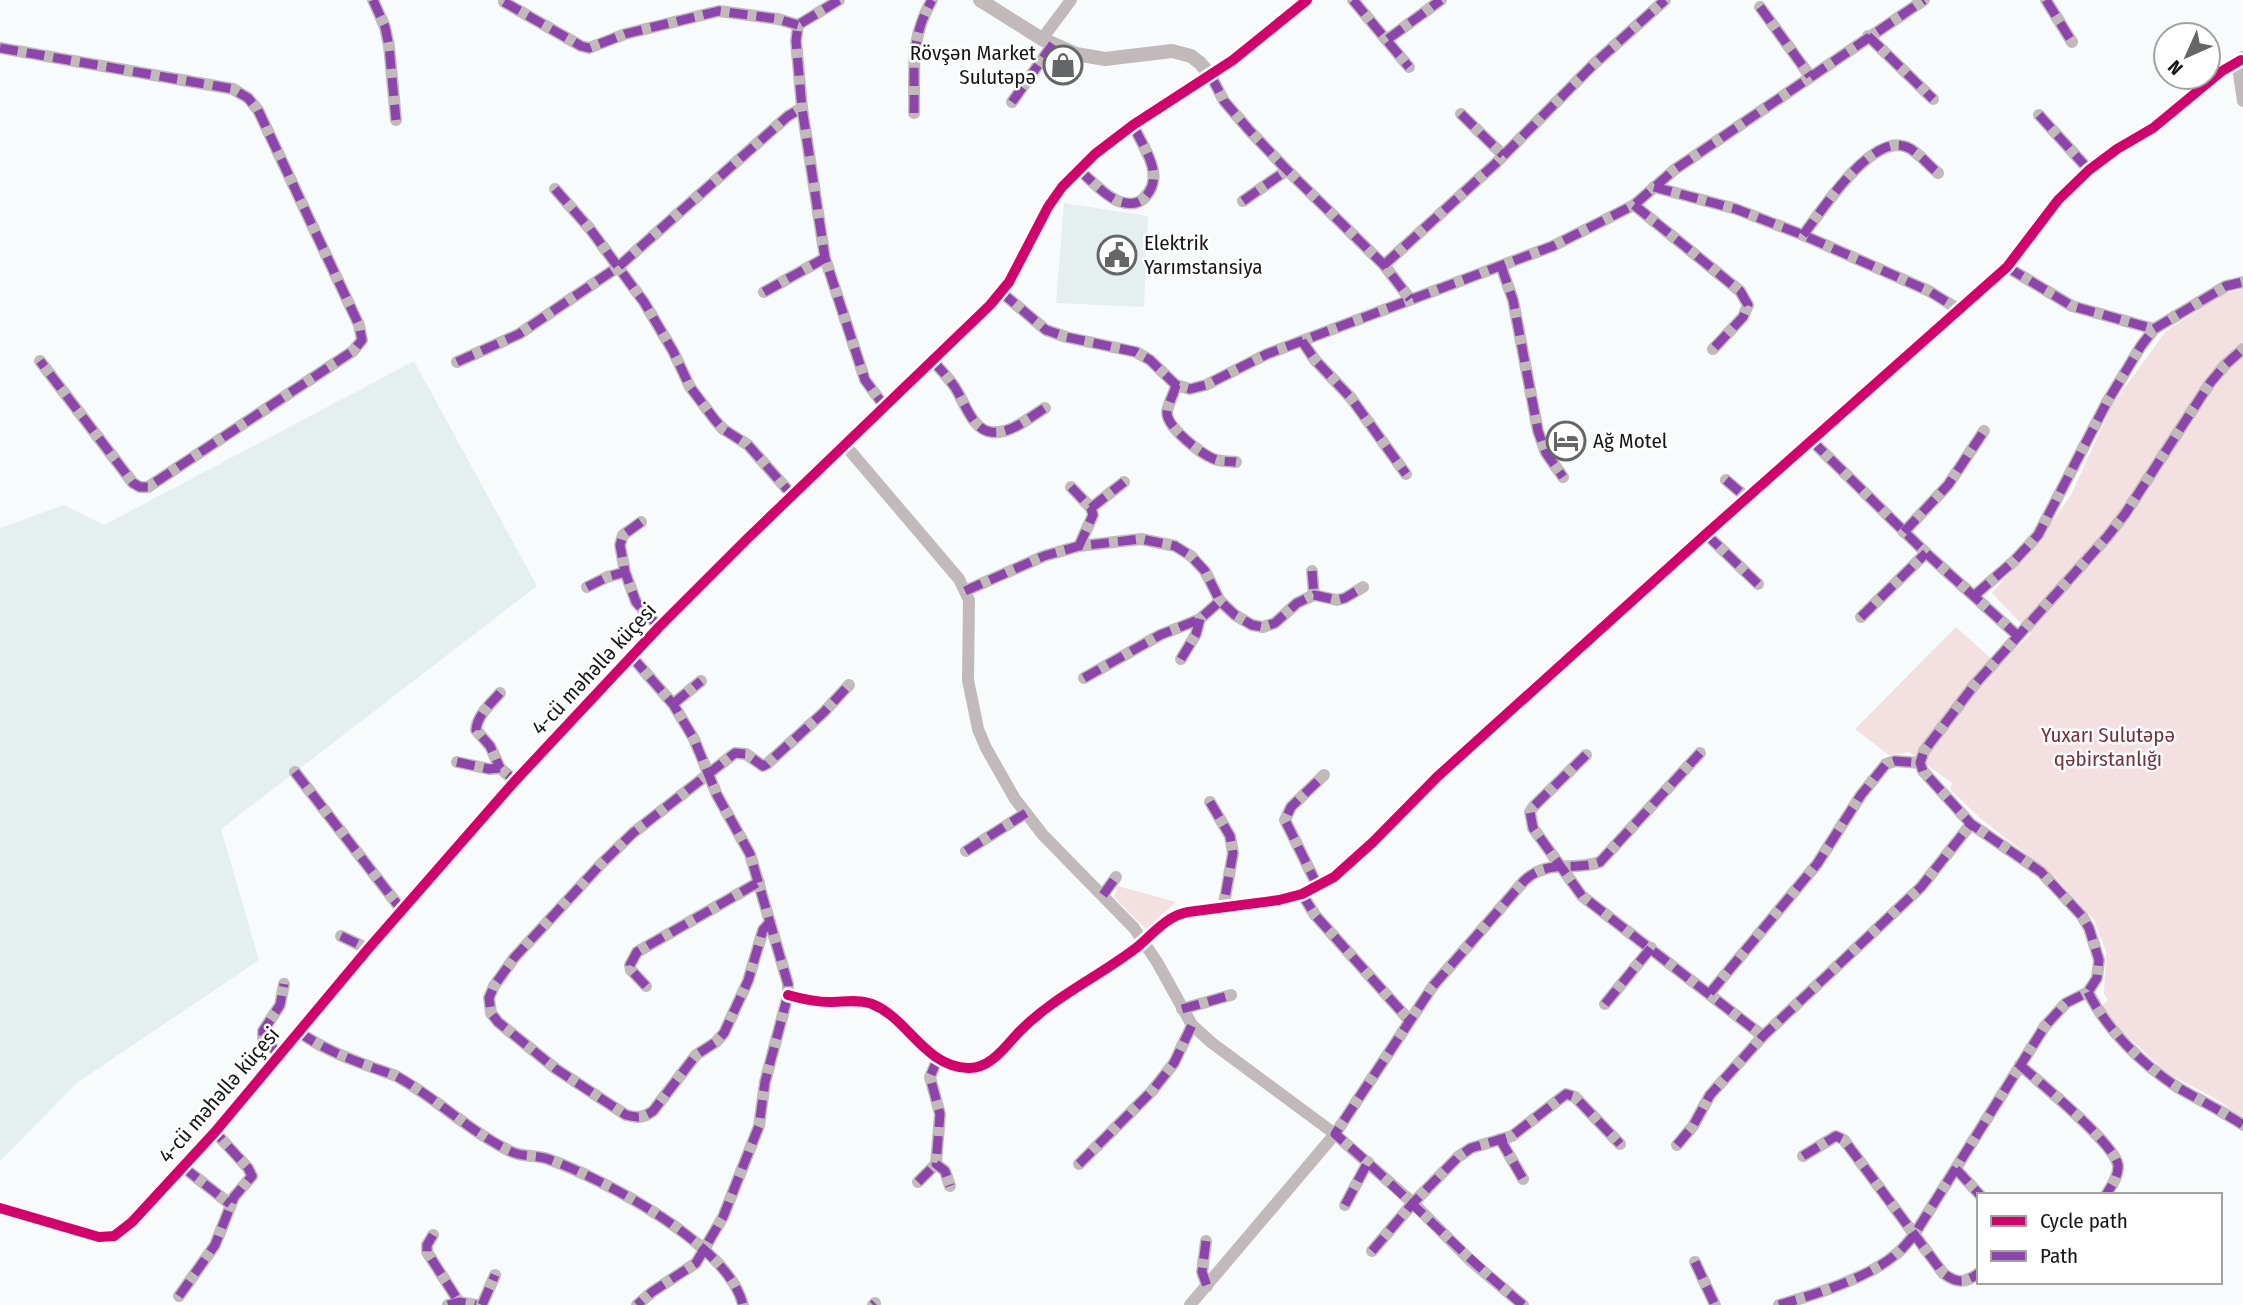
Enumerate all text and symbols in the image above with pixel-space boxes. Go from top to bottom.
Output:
north arrow [2152,21,2222,91]
place label: Rövşən Market Sulutəpə [910,40,1036,90]
shop icon: Rövşən Market Sulutəpə [1042,44,1084,86]
text: N [2163,56,2187,80]
place label: Elektrik Yarımstansiya [1144,230,1263,280]
public building icon: Elektrik Yarımstansiya [1096,234,1138,276]
hotel icon: Ağ Motel [1545,420,1587,462]
place label: Ağ Motel [1593,428,1668,454]
street label: 4-cü məhəllə küçesi [526,598,662,740]
park label: Yuxarı Sulutəpə qəbirstanlığı [2041,722,2175,772]
street label: 4-cü məhəllə küçesi [153,1022,285,1168]
legend [1977,1193,2222,1284]
text: Cycle path [2040,1208,2128,1234]
text: Path [2040,1243,2078,1269]

